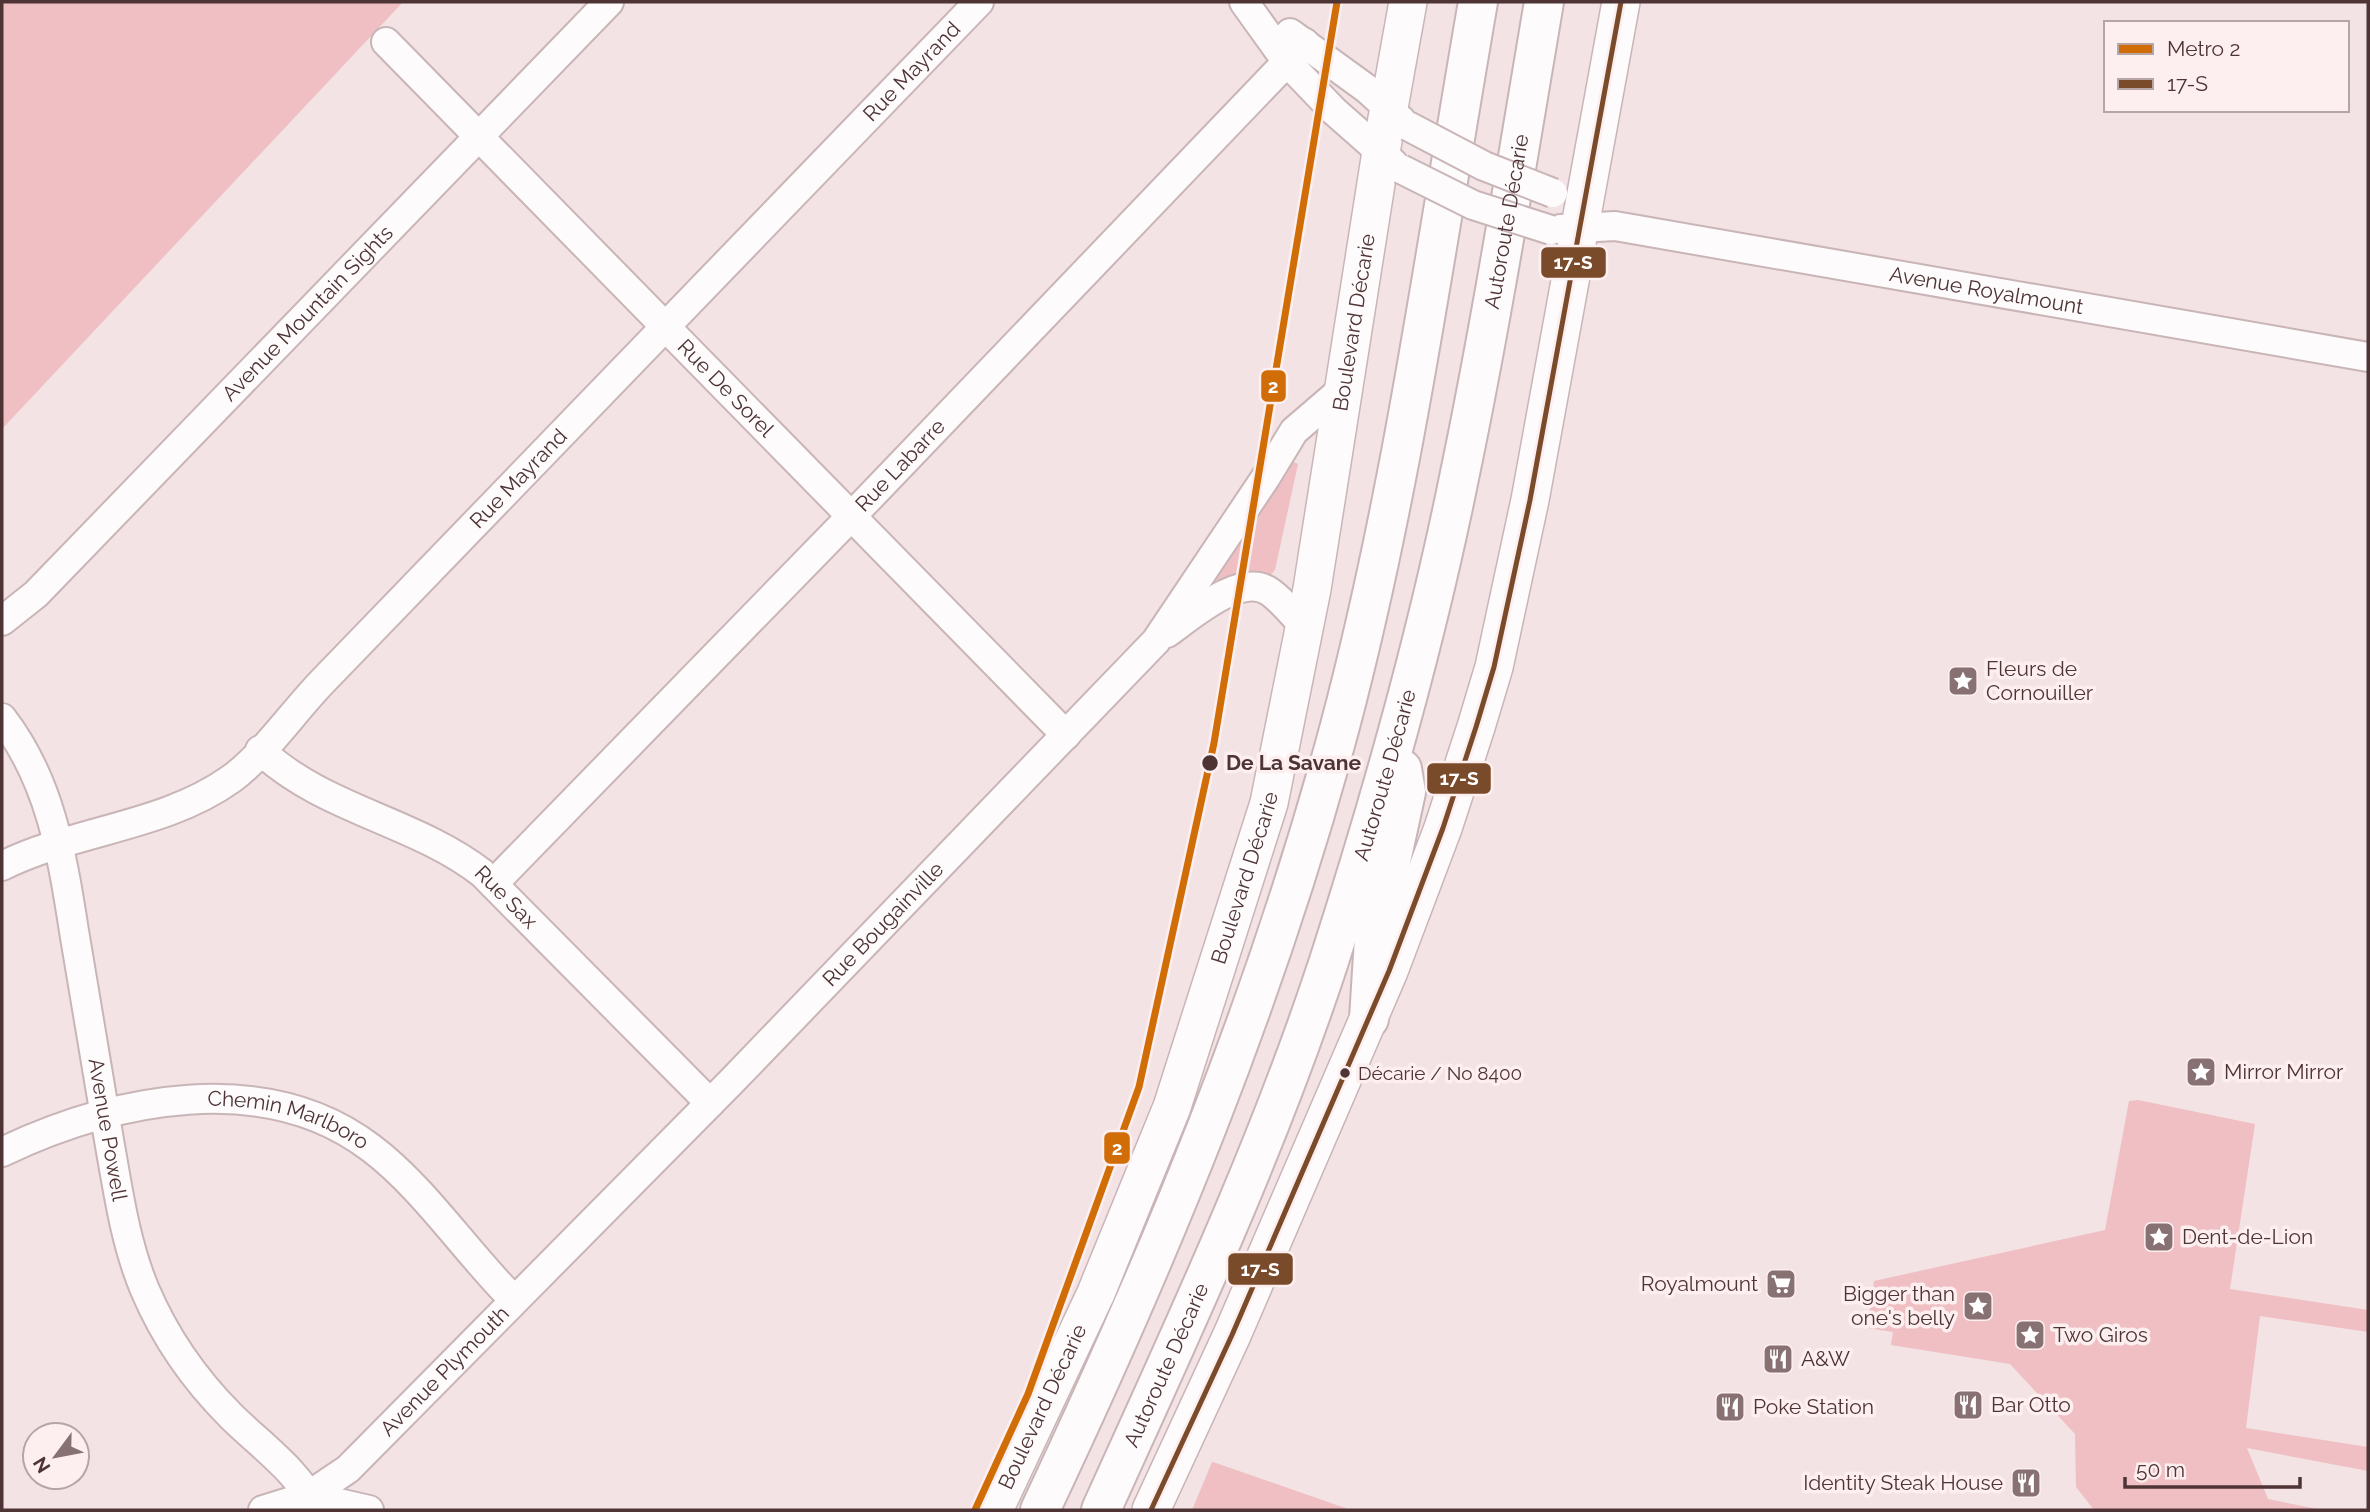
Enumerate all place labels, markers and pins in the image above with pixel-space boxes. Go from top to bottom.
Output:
place label: Fleurs de Cornouiller [1986,656,2094,705]
place icon: Fleurs de Cornouiller [1946,664,1980,698]
place label: De La Savane [1226,750,1361,775]
marker: De La Savane [1200,753,1220,773]
place icon: Mirror Mirror [2184,1055,2218,1089]
place label: Mirror Mirror [2224,1059,2344,1084]
place label: Décarie / No 8400 [1358,1062,1522,1084]
marker: Décarie / No 8400 [1338,1066,1352,1080]
place icon: Dent-de-Lion [2142,1220,2176,1254]
place label: Dent-de-Lion [2182,1224,2313,1249]
supermarket icon: Royalmount [1764,1267,1798,1301]
place label: Royalmount [1641,1271,1758,1296]
place label: Bigger than one's belly [1843,1281,1955,1330]
place icon: Bigger than one's belly [1961,1289,1995,1323]
place icon: Two Giros [2013,1318,2047,1352]
place label: Two Giros [2053,1322,2148,1347]
restaurant icon: A&W [1761,1342,1795,1376]
place label: A&W [1801,1346,1850,1371]
restaurant icon: Bar Otto [1951,1388,1985,1422]
restaurant icon: Poke Station [1713,1390,1747,1424]
place label: Bar Otto [1991,1392,2071,1417]
place label: Poke Station [1753,1394,1874,1419]
restaurant icon: Identity Steak House [2009,1466,2043,1500]
place label: Identity Steak House [1803,1470,2003,1495]

